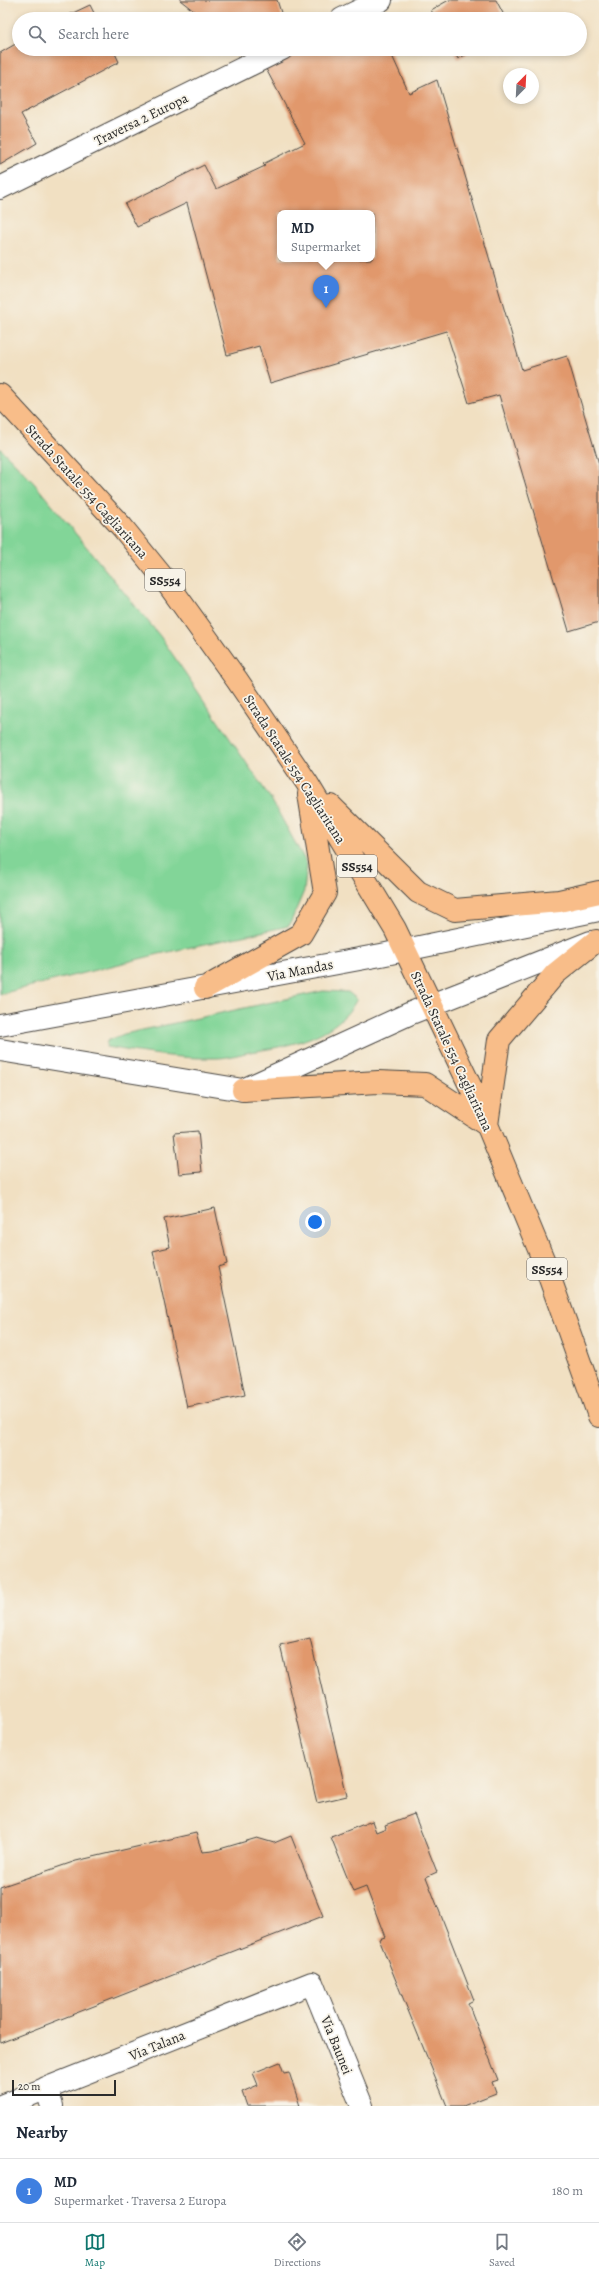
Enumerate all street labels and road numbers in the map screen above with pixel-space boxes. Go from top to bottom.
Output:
street label: Traversa 2 Europa [91,88,192,150]
street label: Strada Statale 554 Cagliaritana [21,420,152,563]
road number: SS554 [145,569,185,591]
street label: Strada Statale 554 Cagliaritana [239,691,350,848]
road number: SS554 [337,855,377,877]
street label: Via Mandas [265,955,335,986]
street label: Strada Statale 554 Cagliaritana [406,968,497,1135]
road number: SS554 [527,1258,567,1280]
street label: Via Baunei [316,2012,357,2077]
street label: Via Talana [125,2025,188,2066]

